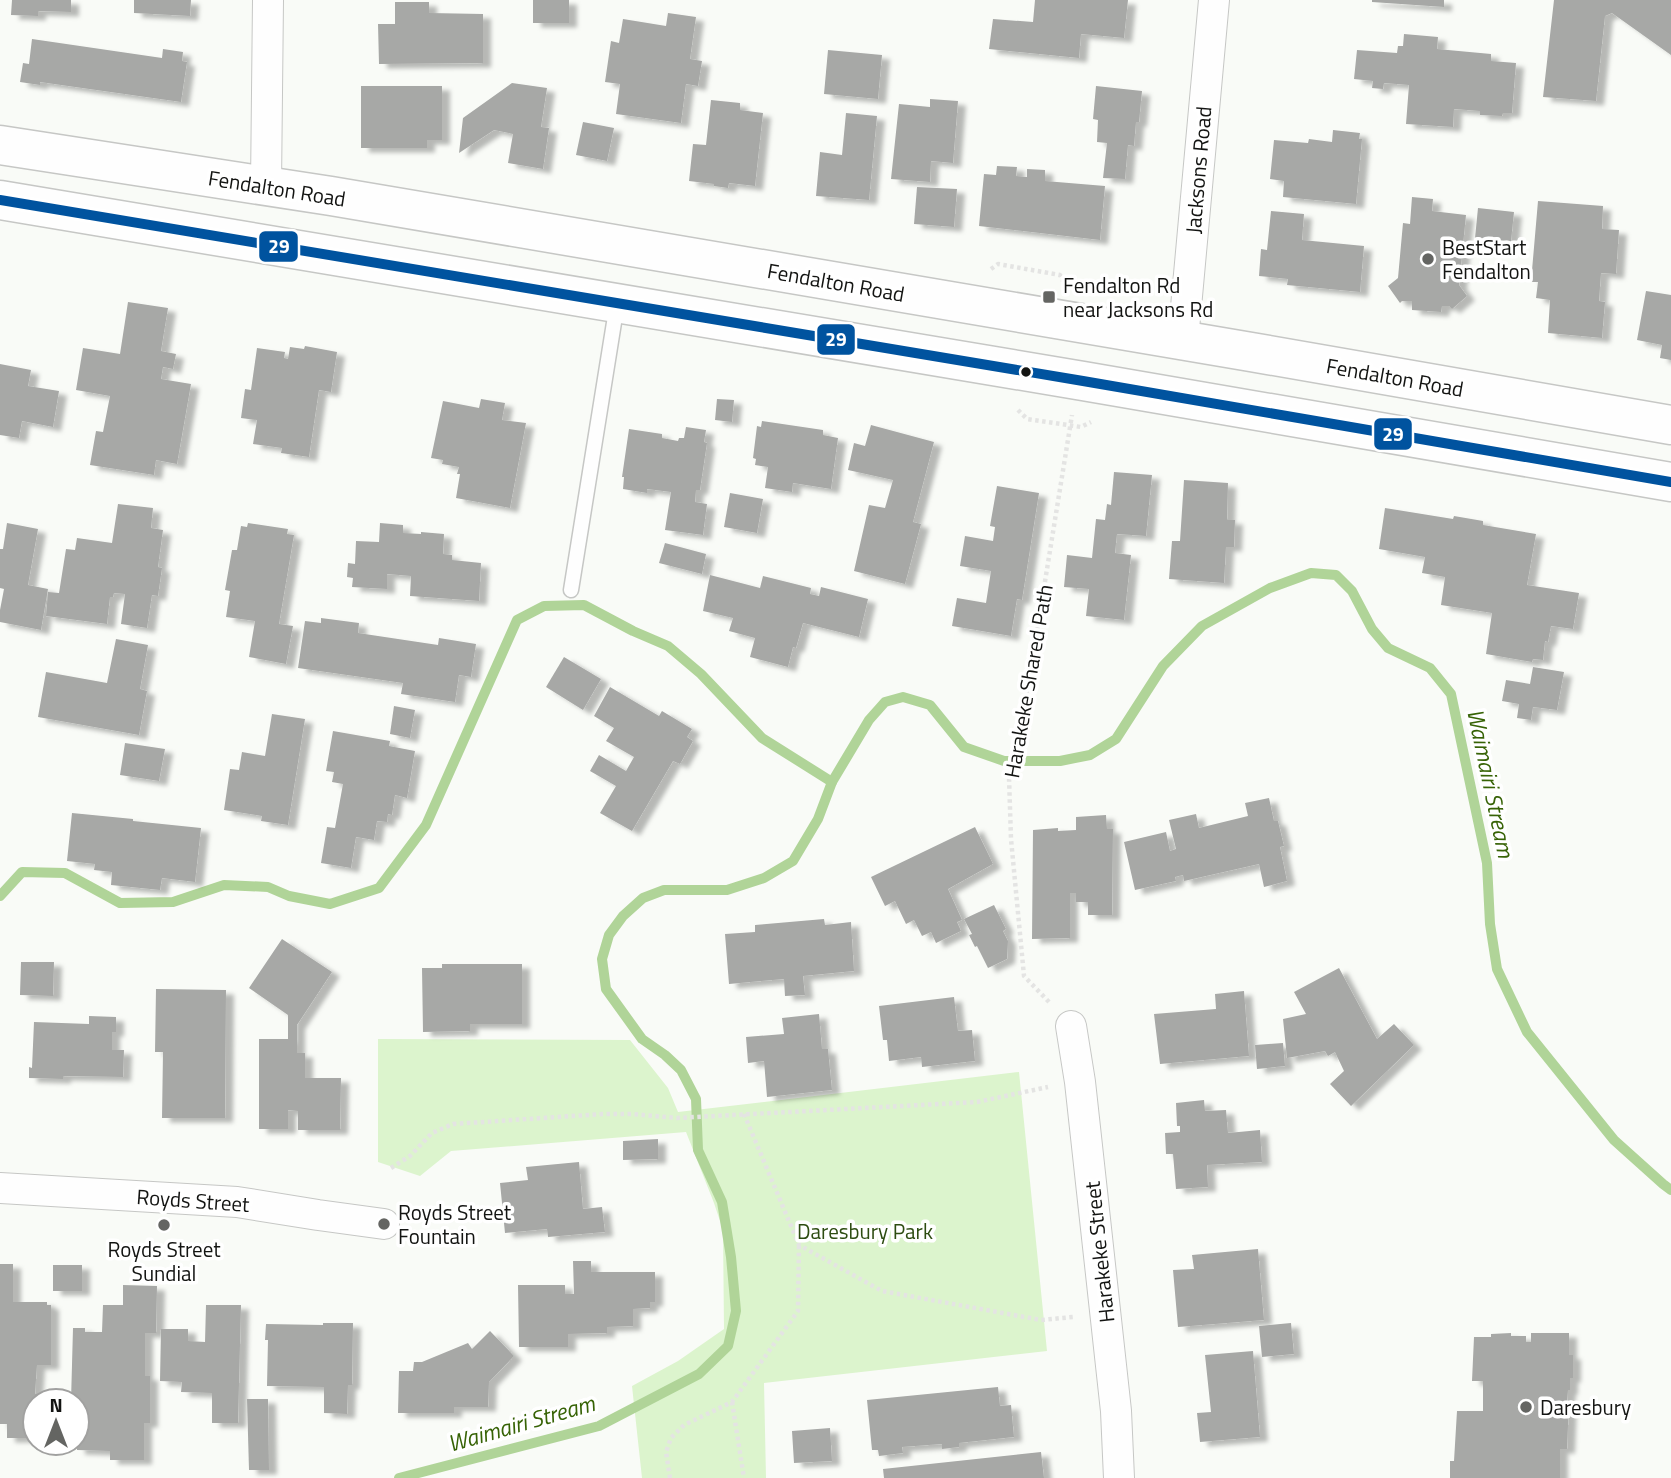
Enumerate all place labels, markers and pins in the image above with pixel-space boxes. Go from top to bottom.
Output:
place label: BestStart Fendalton [1442,231,1531,287]
marker: BestStart Fendalton [1420,251,1436,267]
place label: Fendalton Rd near Jacksons Rd [1063,269,1213,325]
marker: Fendalton Rd near Jacksons Rd [1041,289,1057,305]
unlabelled marker [1019,365,1033,379]
place label: Royds Street Fountain [398,1196,512,1252]
marker: Royds Street Fountain [376,1216,392,1232]
marker: Royds Street Sundial [156,1217,172,1233]
place label: Royds Street Sundial [107,1233,221,1289]
place label: Daresbury [1540,1391,1631,1423]
marker: Daresbury [1518,1399,1534,1415]

